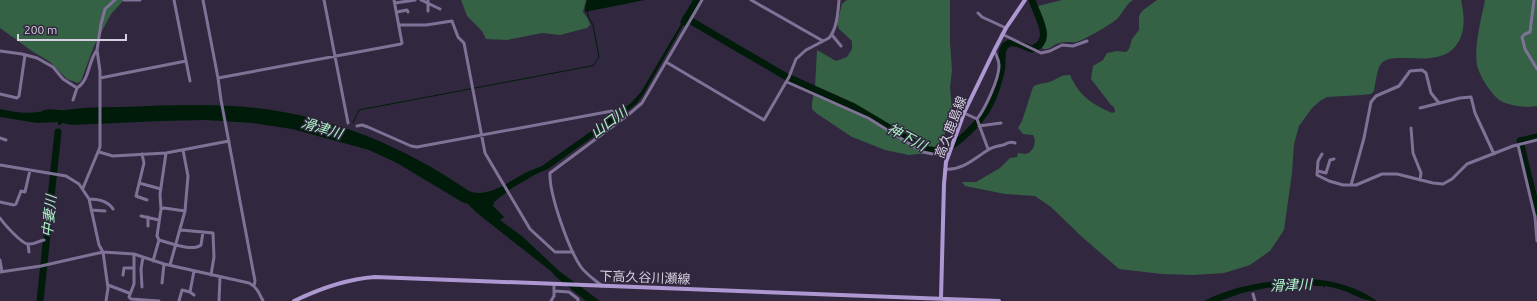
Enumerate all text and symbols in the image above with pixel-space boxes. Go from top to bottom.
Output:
scale bar [18,16,126,42]
text: 200 m [24,23,57,36]
street label: 高久鹿島線 [932,94,968,160]
water label: 山口川 [587,102,632,141]
water label: 滑津川 [300,114,346,142]
water label: 神下川 [885,120,931,155]
water label: 中妻川 [39,192,59,238]
street label: 下高久谷川瀬線 [599,268,691,286]
water label: 滑津川 [1270,276,1314,294]

